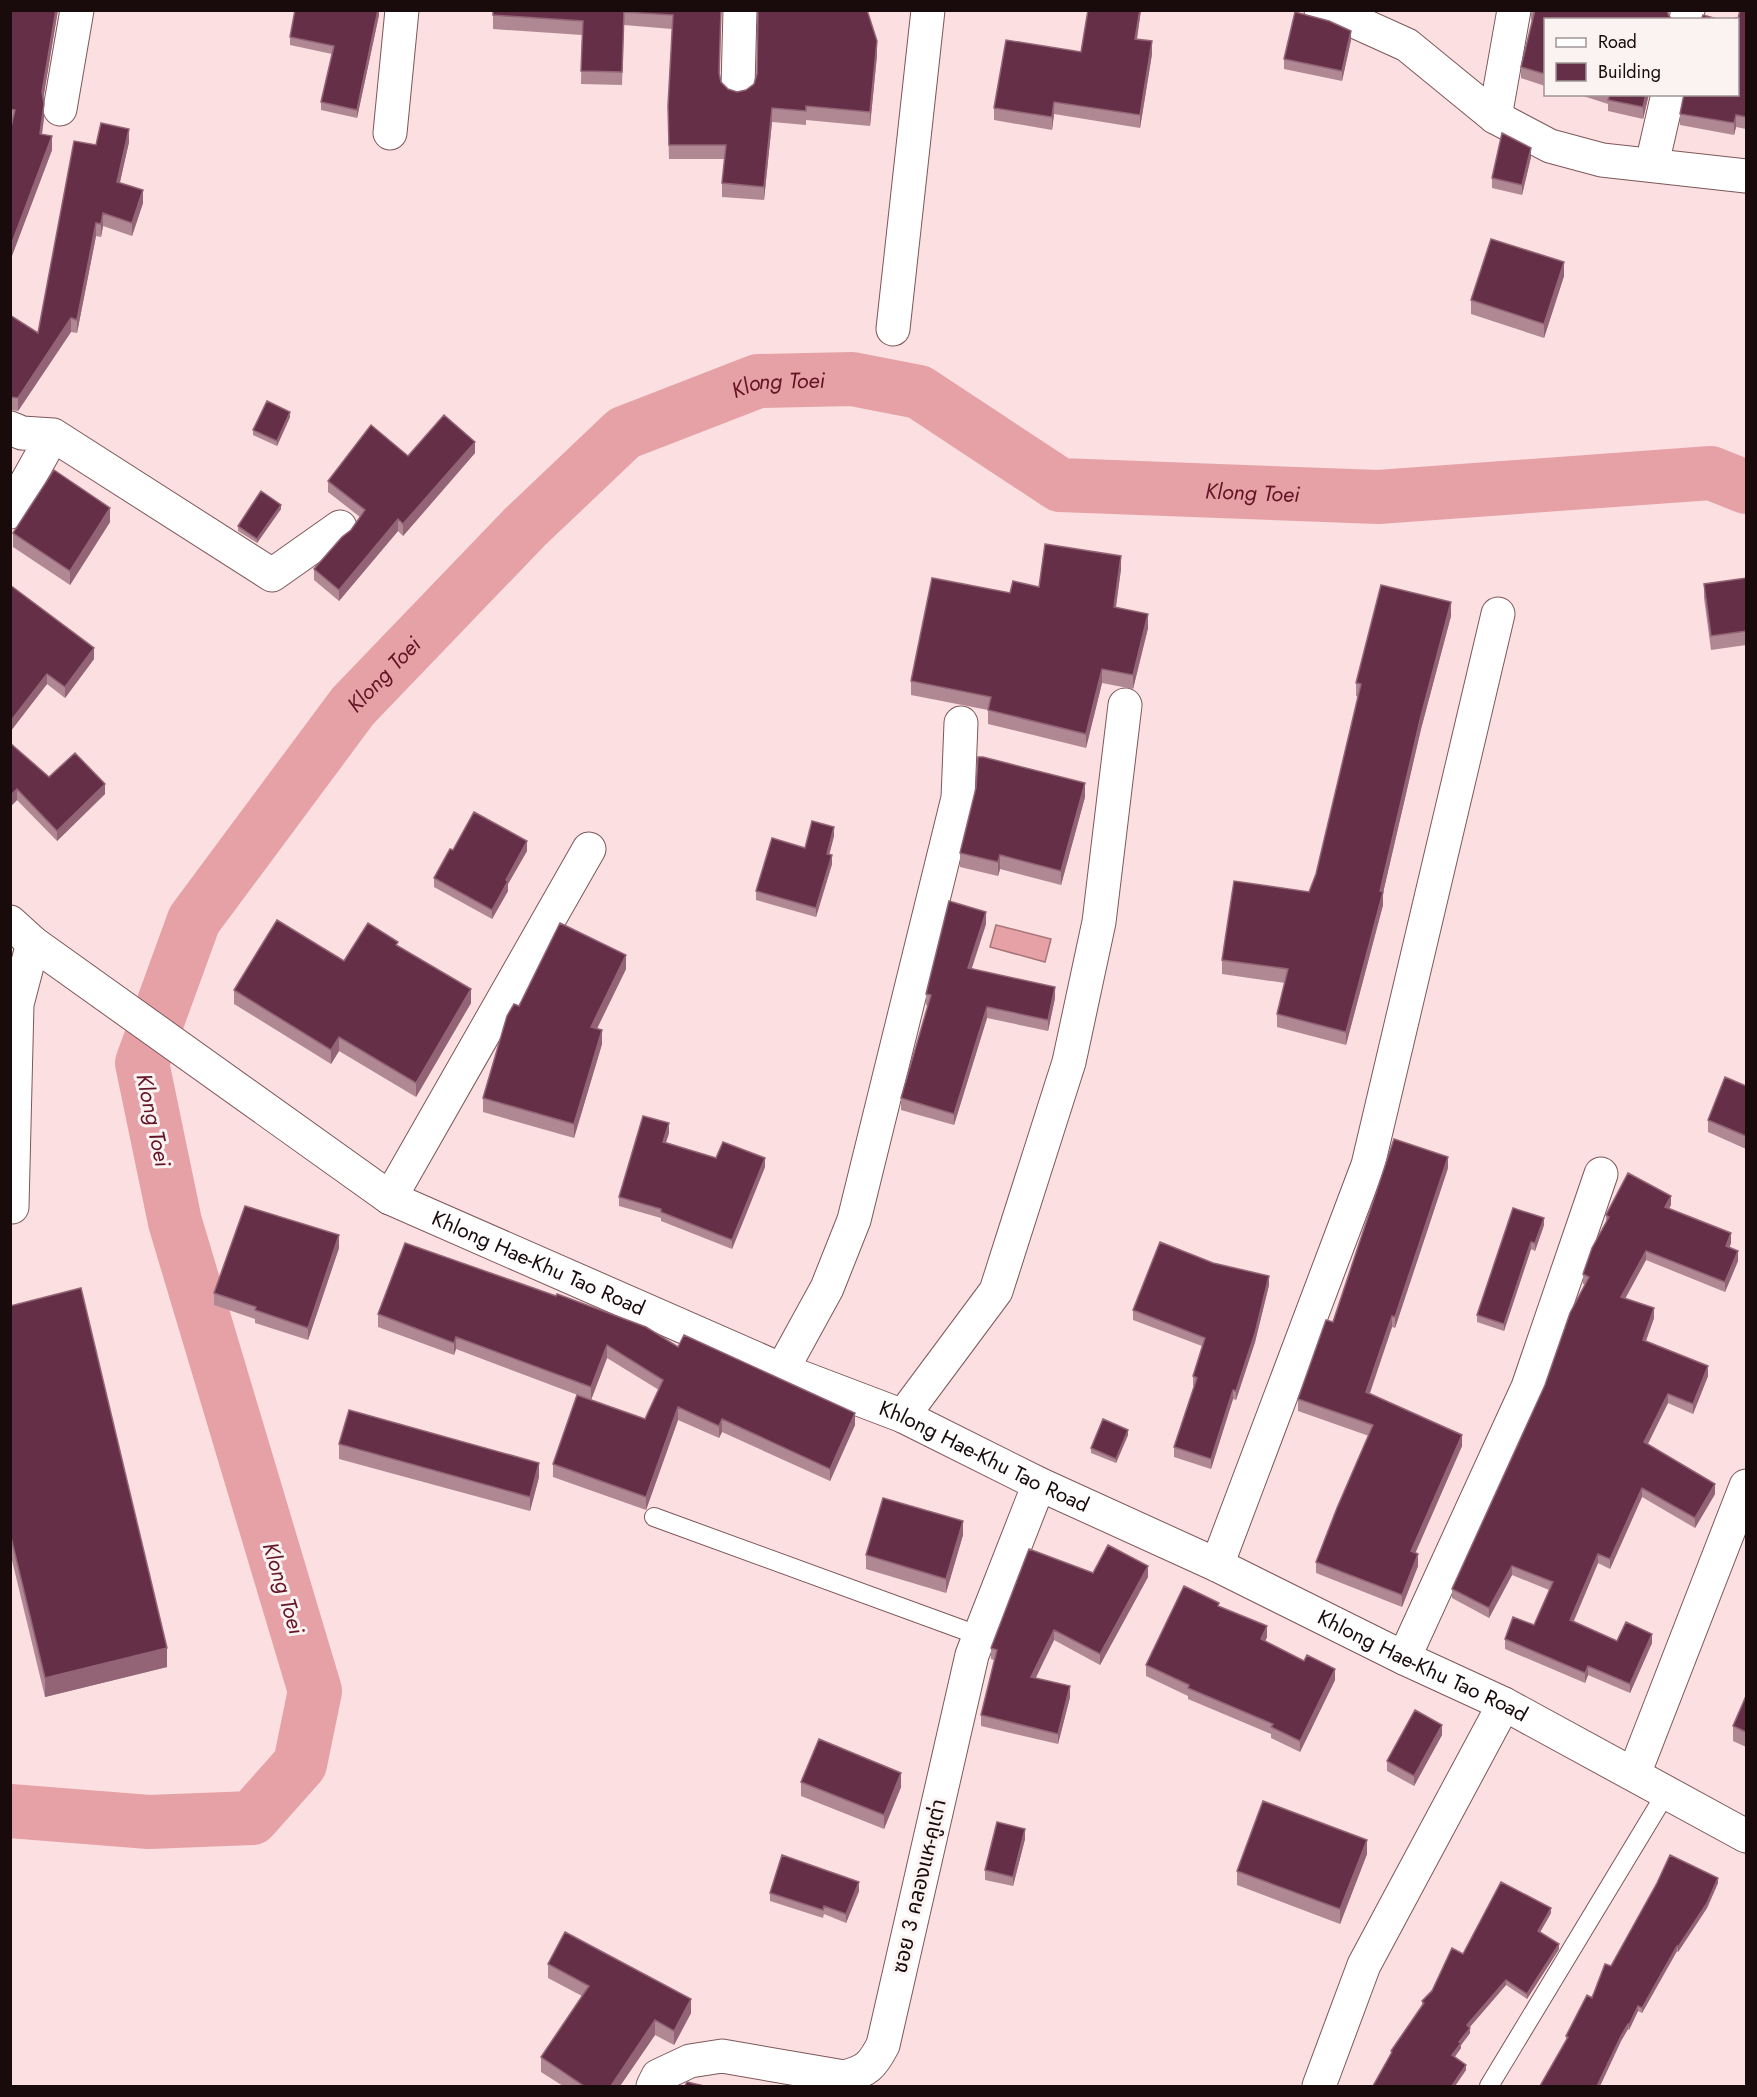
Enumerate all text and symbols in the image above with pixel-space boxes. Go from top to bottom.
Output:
legend [1544,18,1739,96]
text: Road [1598,29,1637,55]
text: Building [1598,59,1661,85]
water label: Klong Toei [726,364,826,406]
water label: Klong Toei [1204,474,1301,510]
water label: Klong Toei [339,629,428,719]
water label: Klong Toei [129,1070,180,1170]
street label: Khlong Hae-Khu Tao Road [427,1203,650,1323]
street label: Khlong Hae-Khu Tao Road [875,1393,1094,1520]
water label: Klong Toei [255,1538,313,1638]
street label: Khlong Hae-Khu Tao Road [1312,1602,1533,1729]
street label: ซอย 3 คลองแห-คูเต่า [884,1796,954,1976]

